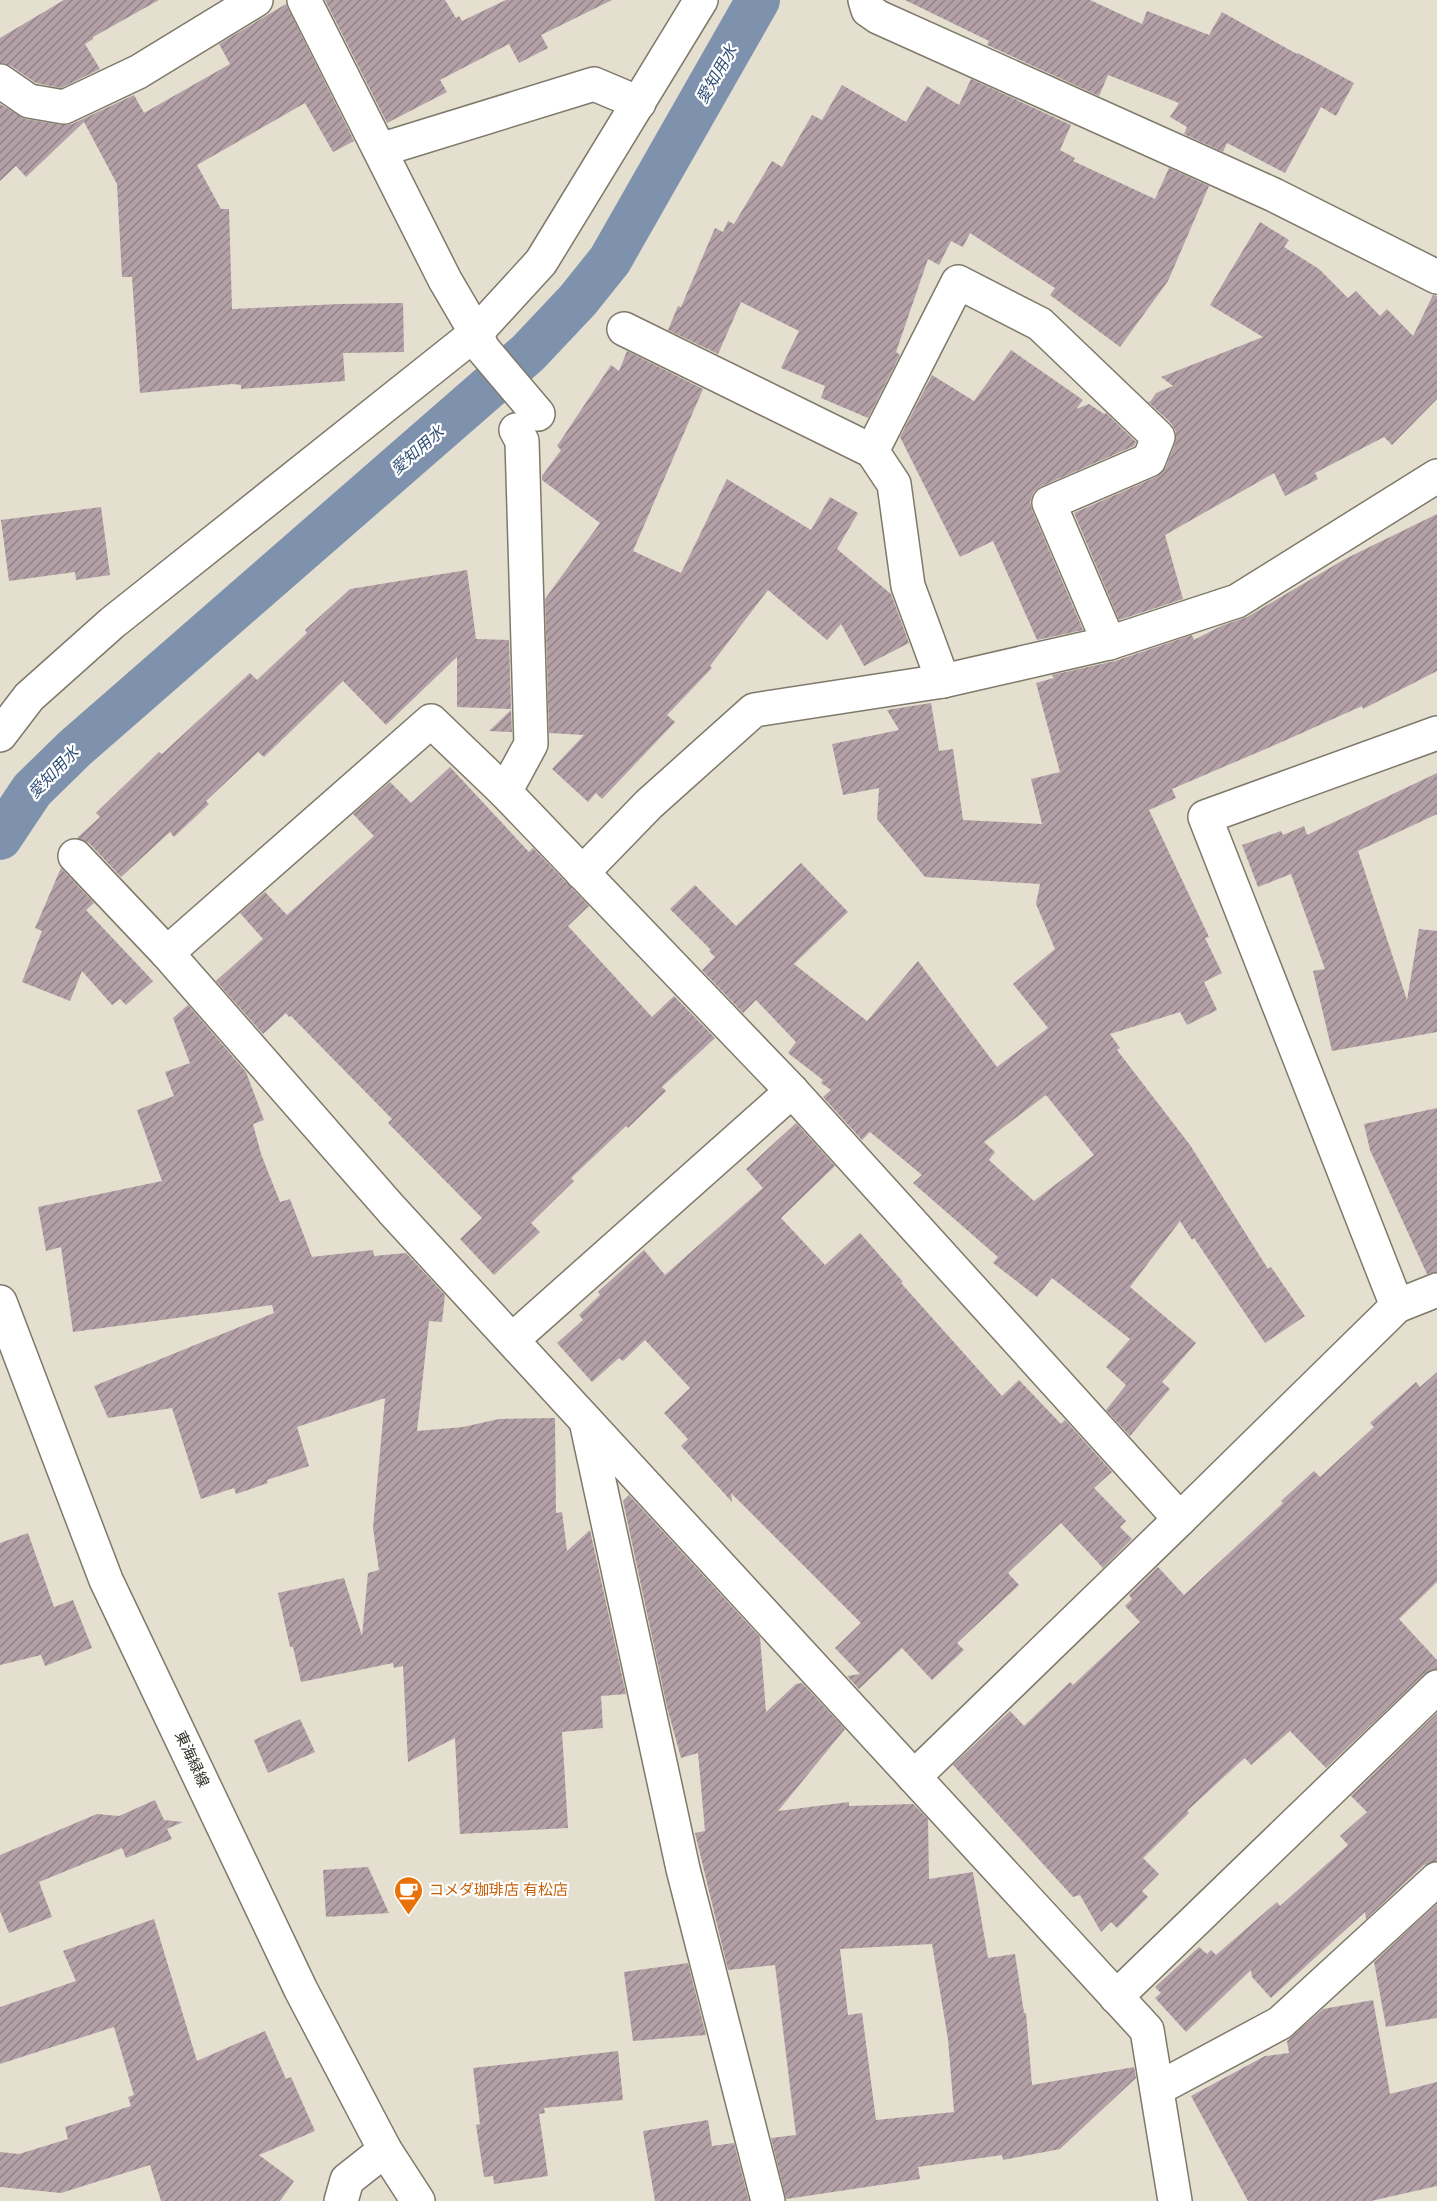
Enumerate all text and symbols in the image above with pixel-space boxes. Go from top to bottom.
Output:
water label: 愛知用水 [692,40,742,107]
water label: 愛知用水 [387,421,449,479]
water label: 愛知用水 [24,741,84,802]
street label: 東海緑線 [171,1728,213,1790]
cafe icon: コメダ珈琲店 有松店 [392,1874,424,1916]
place label: コメダ珈琲店 有松店 [429,1881,568,1899]

